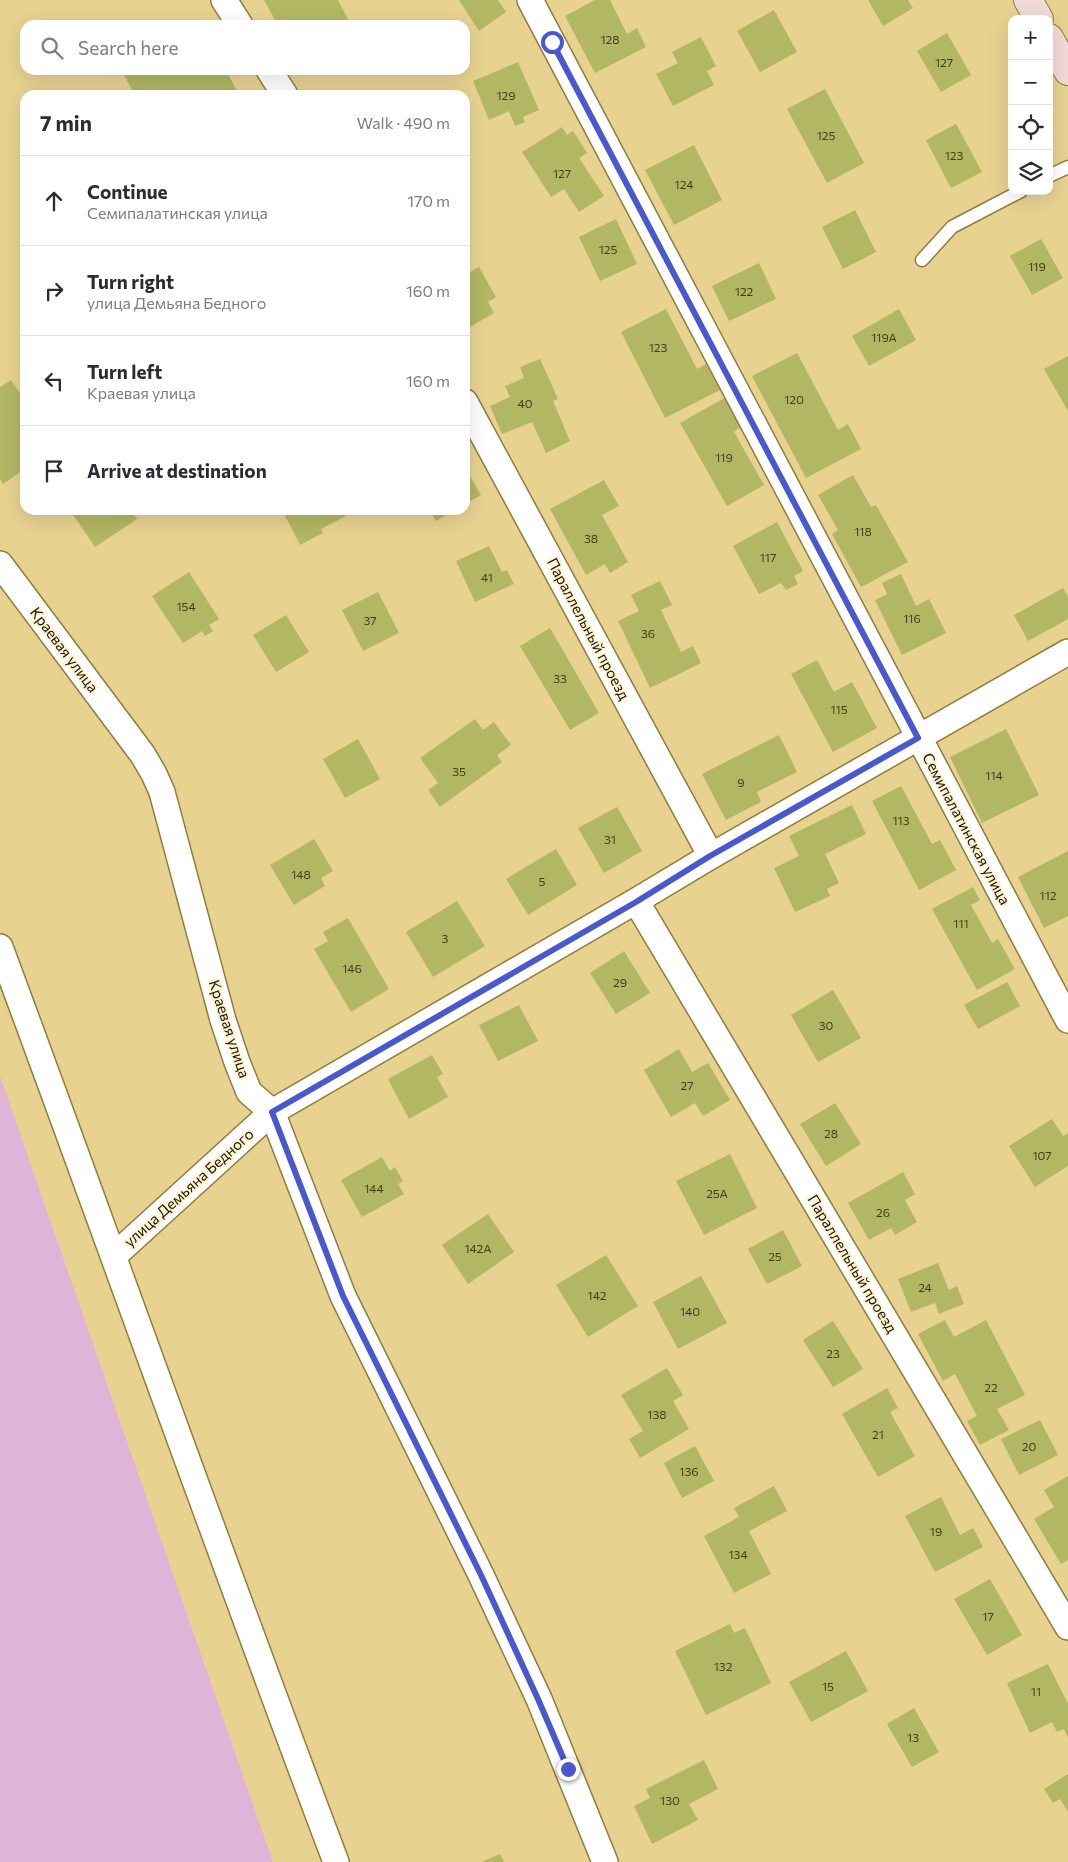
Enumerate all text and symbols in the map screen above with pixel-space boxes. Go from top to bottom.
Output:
map controls [1008,15,1053,195]
button: + [1008,15,1053,60]
search box [20,20,470,75]
route start [541,31,564,54]
house number: 128 [600,32,620,46]
icon: search [38,34,66,62]
text: Search here [78,36,178,59]
house number: 127 [935,55,953,69]
button: − [1008,60,1053,105]
house number: 129 [496,88,516,102]
button: locate [1008,105,1053,150]
text: 7 min [40,110,92,135]
text: Walk · 490 m [357,113,450,132]
house number: 125 [817,128,835,142]
house number: 123 [945,148,963,162]
button: layers [1008,150,1053,195]
house number: 127 [553,166,571,180]
house number: 124 [675,177,693,191]
text: Continue [87,180,167,203]
icon: ahead [40,187,68,215]
text: 170 m [407,191,450,210]
text: Семипалатинская улица [87,203,268,222]
house number: 125 [599,242,617,256]
house number: 119 [1028,259,1046,273]
text: Turn right [87,270,174,293]
icon: right [40,277,68,305]
text: 160 m [406,281,450,300]
house number: 122 [735,284,754,298]
text: улица Демьяна Бедного [87,293,266,312]
house number: 119А [871,330,897,344]
house number: 123 [649,340,667,354]
text: Turn left [87,360,162,383]
icon: left [40,367,68,395]
text: 160 m [406,371,450,390]
text: Краевая улица [87,383,196,402]
house number: 120 [784,392,804,406]
house number: 40 [517,396,533,410]
house number: 119 [715,450,733,464]
icon: arrive [40,457,68,485]
text: Arrive at destination [87,459,267,482]
house number: 118 [854,524,872,538]
house number: 38 [584,531,598,545]
house number: 117 [760,550,776,564]
street label: Параллельный проезд [544,554,634,703]
house number: 41 [481,570,493,584]
house number: 154 [176,599,196,613]
street label: Краевая улица [27,603,103,696]
house number: 116 [903,611,921,625]
house number: 37 [363,613,377,627]
house number: 36 [641,626,655,640]
house number: 33 [553,671,567,685]
house number: 115 [830,702,848,716]
street label: Семипалатинская улица [919,750,1015,908]
house number: 35 [452,764,466,778]
house number: 114 [985,768,1003,782]
house number: 9 [737,775,745,789]
house number: 113 [892,813,910,827]
house number: 31 [604,832,616,846]
house number: 148 [291,867,311,881]
house number: 5 [539,874,546,888]
house number: 112 [1040,888,1057,902]
house number: 111 [953,916,969,930]
house number: 3 [442,931,449,945]
house number: 146 [342,961,362,975]
house number: 29 [613,975,627,989]
street label: Краевая улица [206,977,254,1080]
house number: 30 [819,1018,834,1032]
house number: 27 [681,1078,693,1092]
street label: улица Демьяна Бедного [120,1124,257,1250]
house number: 28 [824,1126,838,1140]
house number: 107 [1032,1148,1052,1162]
house number: 144 [364,1181,384,1195]
house number: 25А [706,1186,728,1200]
street label: Параллельный проезд [804,1191,901,1336]
house number: 26 [876,1205,890,1219]
house number: 142А [464,1241,492,1255]
house number: 25 [768,1249,782,1263]
house number: 24 [918,1280,932,1294]
house number: 142 [588,1288,607,1302]
house number: 140 [680,1304,700,1318]
house number: 23 [826,1346,840,1360]
house number: 22 [984,1380,998,1394]
house number: 138 [647,1407,667,1421]
house number: 21 [872,1427,884,1441]
house number: 20 [1022,1439,1036,1453]
house number: 136 [679,1464,699,1478]
house number: 19 [930,1524,942,1538]
house number: 134 [728,1547,748,1561]
house number: 17 [982,1609,994,1623]
house number: 132 [714,1659,733,1673]
house number: 15 [822,1679,834,1693]
house number: 11 [1031,1684,1041,1698]
house number: 13 [907,1730,919,1744]
route end [557,1758,580,1781]
house number: 130 [660,1793,680,1807]

